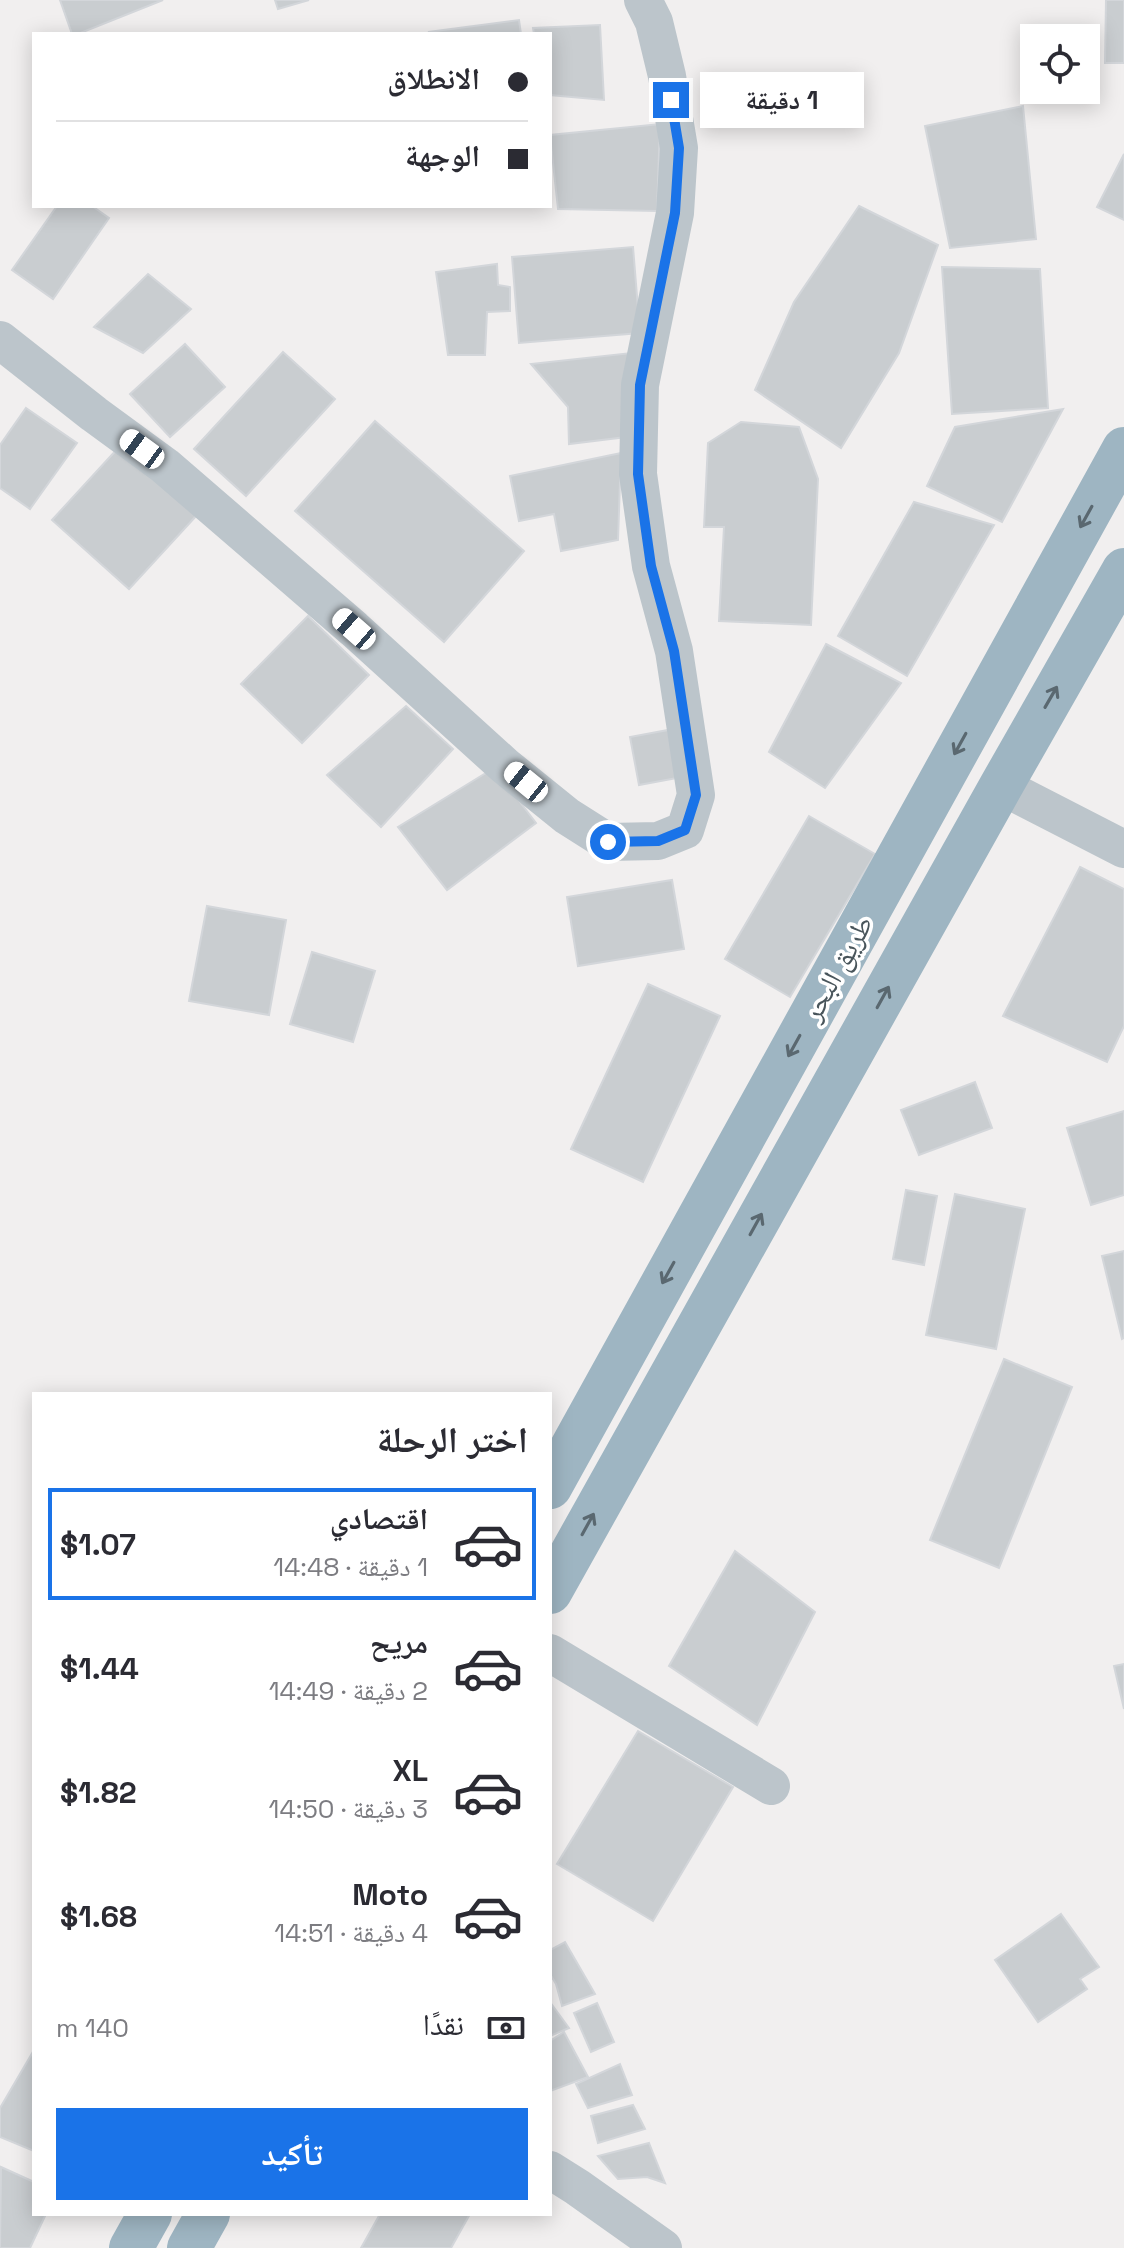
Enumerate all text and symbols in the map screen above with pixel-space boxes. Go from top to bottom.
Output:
map controls [1020,24,1100,104]
button: locate [1020,24,1100,104]
text: الانطلاق [387,59,480,98]
callout: 1 دقيقة [699,72,863,128]
route end [653,82,689,118]
text: 1 دقيقة [746,83,818,117]
text: الوجهة [405,136,480,175]
car [116,425,168,473]
one-way arrow [1078,505,1094,528]
car [328,604,380,654]
one-way arrow [1044,686,1060,709]
one-way arrow [952,732,968,756]
car [500,758,552,806]
route start [590,824,626,860]
street label: طريق البحر [793,909,881,1028]
one-way arrow [875,986,891,1009]
one-way arrow [786,1033,801,1057]
one-way arrow [748,1213,764,1236]
one-way arrow [660,1261,676,1284]
text: اختر الرحلة [377,1417,528,1463]
text: اقتصادي [330,1499,428,1538]
icon: car [452,1508,524,1580]
one-way arrow [580,1513,596,1536]
text: $1.07 [60,1525,136,1564]
text: 1 دقيقة · 14:48 [273,1550,428,1584]
text: مريح [370,1623,428,1662]
icon: car [452,1632,524,1704]
text: $1.44 [60,1649,139,1688]
text: 2 دقيقة · 14:49 [269,1674,428,1708]
text: XL [392,1751,428,1790]
icon: car [452,1756,524,1828]
text: $1.82 [60,1773,137,1812]
text: 3 دقيقة · 14:50 [269,1792,428,1826]
text: Moto [352,1875,428,1914]
icon: car [452,1880,524,1952]
text: $1.68 [60,1897,137,1936]
text: 4 دقيقة · 14:51 [274,1916,428,1950]
text: نقدًا [423,2005,464,2044]
icon: cash [484,2006,528,2050]
text: 140 m [56,2011,129,2045]
button: تأكيد [56,2108,528,2200]

